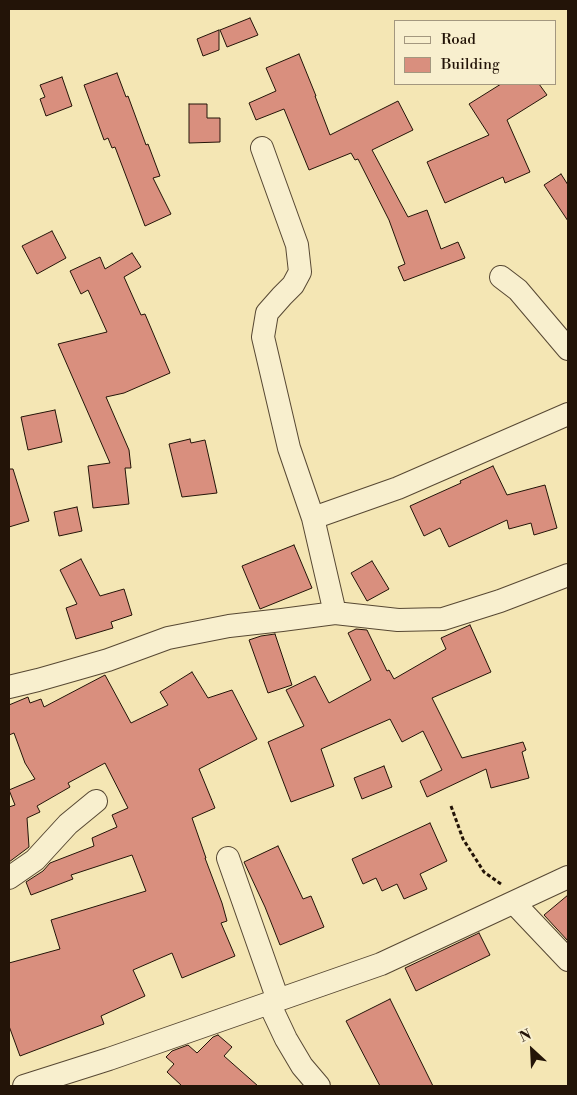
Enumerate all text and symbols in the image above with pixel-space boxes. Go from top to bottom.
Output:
legend [394,20,557,85]
text: Road [441,30,476,49]
text: Building [441,55,500,74]
north arrow [507,1025,557,1075]
text: N [517,1026,534,1047]

